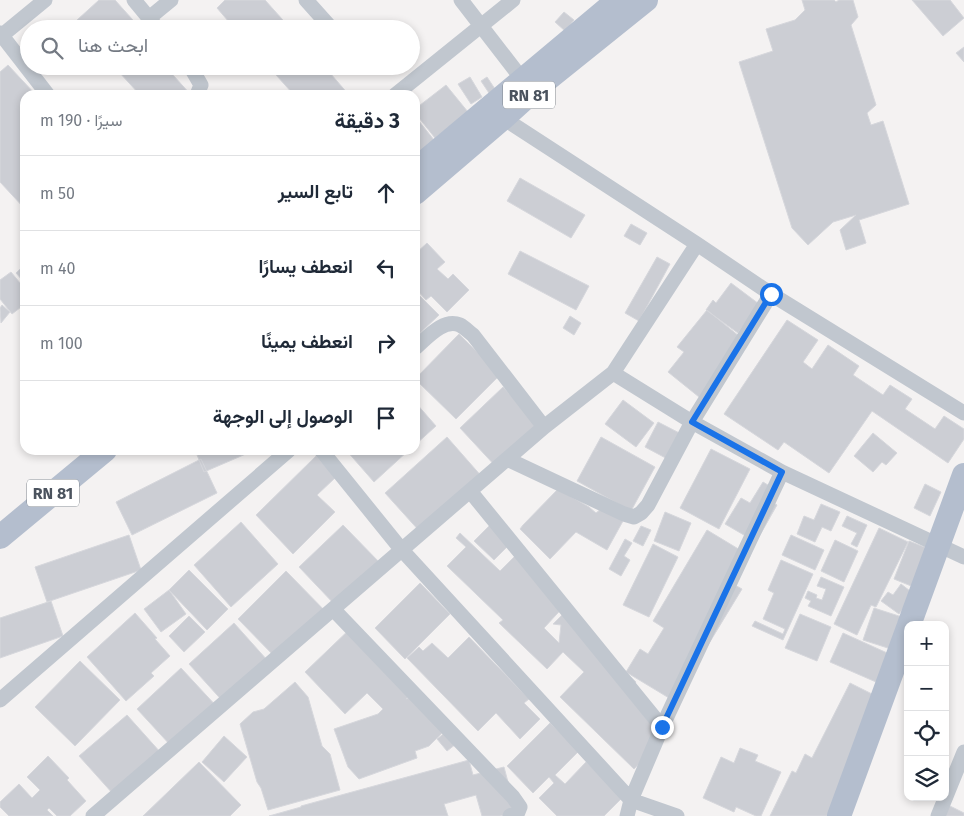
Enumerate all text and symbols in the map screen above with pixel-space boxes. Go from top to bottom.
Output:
search box [20,20,420,75]
icon: search [38,34,66,62]
text: ابحث هنا [78,34,148,57]
road number: RN 81 [503,82,555,108]
text: 3 دقيقة [335,108,400,134]
text: سيرًا · 190 m [40,111,122,130]
icon: ahead [372,179,400,207]
text: تابع السير [278,180,353,203]
text: 50 m [40,184,75,203]
icon: left [372,254,400,282]
text: انعطف يسارًا [259,255,353,278]
text: 40 m [40,259,75,278]
route start [760,283,783,306]
icon: right [372,329,400,357]
text: انعطف يمينًا [261,330,353,353]
text: 100 m [40,334,83,353]
icon: arrive [372,404,400,432]
text: الوصول إلى الوجهة [213,405,353,428]
road number: RN 81 [27,479,79,506]
map controls [904,621,949,801]
button: + [904,621,949,666]
button: − [904,666,949,711]
button: locate [904,711,949,756]
route end [651,716,674,739]
button: layers [904,756,949,801]

